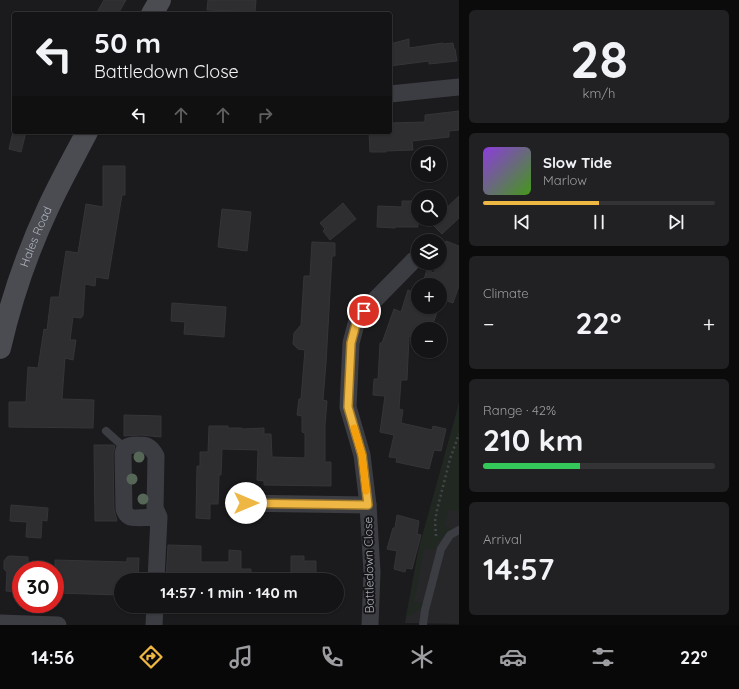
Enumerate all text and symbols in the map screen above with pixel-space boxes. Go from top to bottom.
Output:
text: 50 m [94,25,161,60]
text: 28 [570,26,628,91]
icon: left [28,28,80,80]
text: Battledown Close [94,60,239,83]
text: km/h [583,85,615,101]
icon: left [128,104,150,126]
icon: ahead [170,104,192,126]
icon: ahead [212,104,234,126]
icon: right [254,104,276,126]
map controls [411,146,447,358]
button: sound [411,146,447,182]
text: Slow Tide [543,153,612,172]
text: Marlow [543,172,587,188]
button: search [411,190,447,226]
street label: Hales Road [16,204,55,269]
icon: previous [511,211,533,233]
icon: pause [588,211,610,233]
icon: next [665,211,687,233]
button: layers [411,234,447,270]
button: + [411,278,447,314]
text: Climate [483,285,529,301]
pin [347,294,381,328]
icon: arrive [353,300,375,322]
text: 22° [576,304,621,342]
text: − [483,310,494,338]
text: + [703,310,715,338]
button: − [411,322,447,358]
text: Range · 42% [483,402,556,418]
text: 210 km [483,421,583,459]
position arrow [225,482,267,524]
street label: Battledown Close [360,516,377,613]
text: Arrival [483,531,522,547]
text: 14:57 [483,550,554,588]
speed limit sign: 30 [12,561,64,613]
text: 14:57 · 1 min · 140 m [160,583,298,602]
icon: directions [137,643,165,671]
icon: music [227,643,255,671]
icon: phone [318,643,346,671]
icon: climate [408,643,436,671]
icon: car [499,643,527,671]
icon: filters [589,643,617,671]
text: 14:56 [31,646,74,669]
text: 22° [680,646,708,669]

